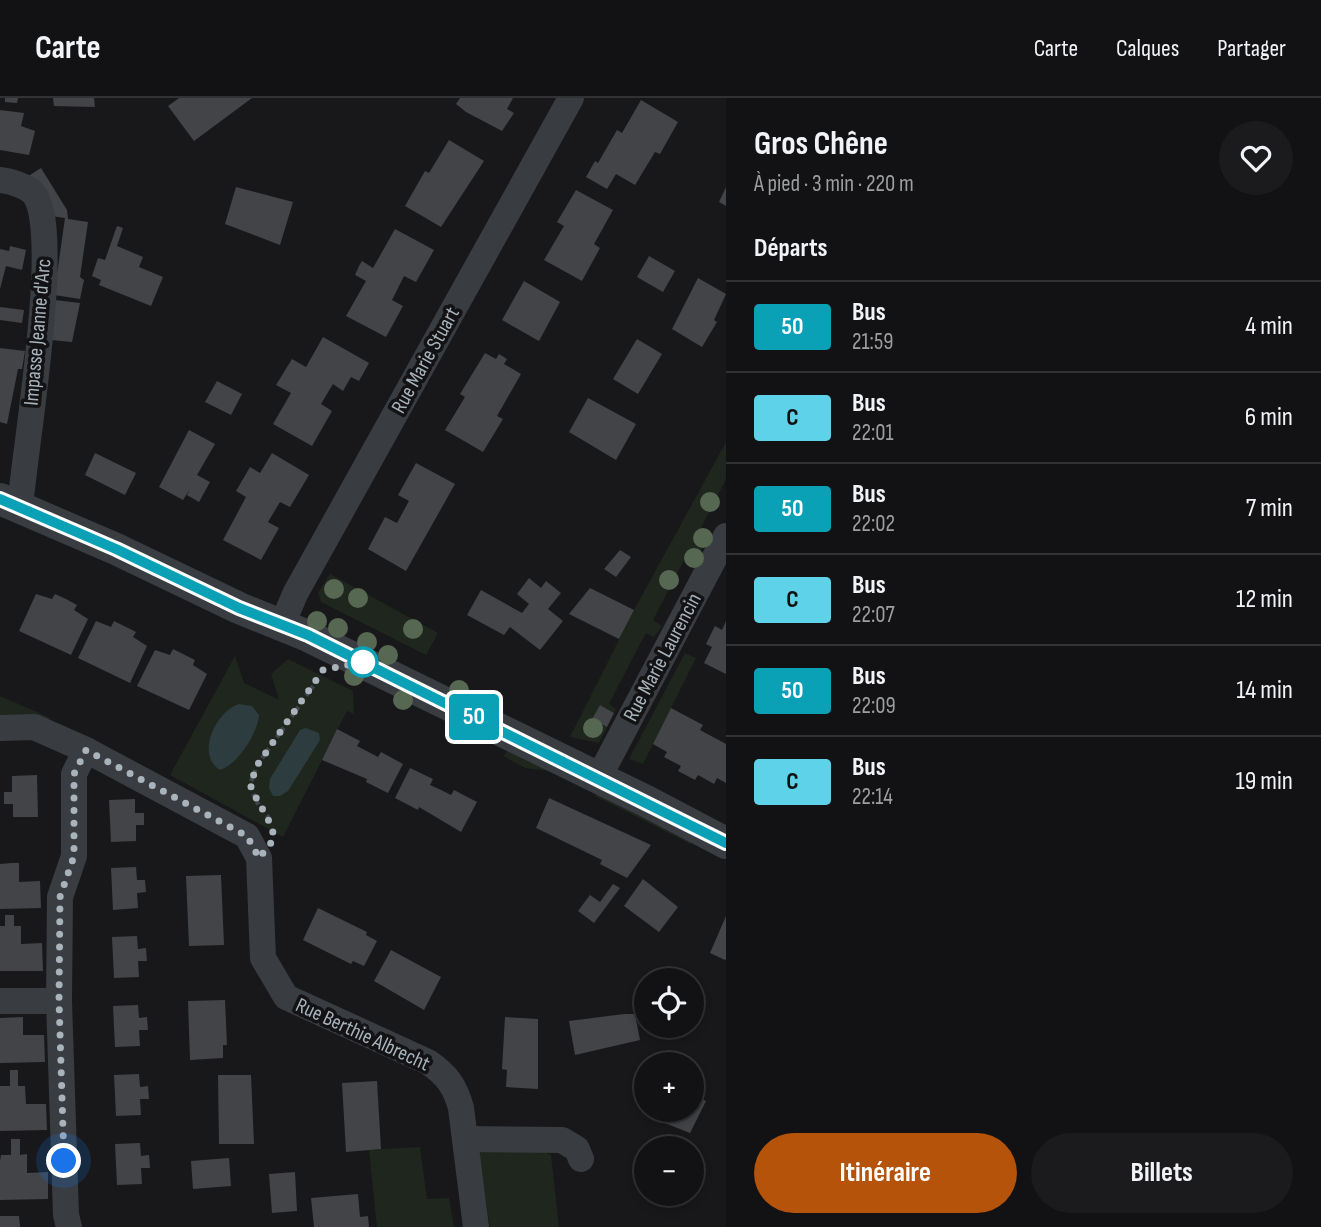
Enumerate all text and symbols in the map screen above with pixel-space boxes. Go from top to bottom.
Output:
text: Carte [35,28,101,68]
text: Carte [1034,34,1078,63]
text: Calques [1116,34,1179,63]
text: Partager [1217,34,1286,63]
button: heart [1219,121,1293,195]
text: Gros Chêne [754,124,888,164]
text: À pied · 3 min · 220 m [754,170,914,198]
text: Départs [754,233,827,264]
street label: Impasse Jeanne d'Arc [19,258,56,406]
text: Bus [852,297,886,328]
street label: Rue Marie Stuart [386,303,465,418]
text: 4 min [1245,311,1293,342]
text: 50 [782,312,803,341]
text: 21:59 [852,328,893,356]
text: Bus [852,388,886,419]
text: 6 min [1245,402,1293,433]
text: C [786,403,799,432]
text: 22:01 [852,419,894,447]
text: Bus [852,479,886,510]
text: 7 min [1246,493,1293,524]
text: 50 [782,494,803,523]
text: 22:02 [852,510,895,538]
text: Bus [852,570,886,601]
text: 12 min [1236,584,1293,615]
text: C [786,585,799,614]
street label: Rue Marie Laurencin [618,589,707,726]
text: 22:07 [852,601,895,629]
unlabelled marker [348,647,378,677]
text: Bus [852,661,886,692]
text: 14 min [1236,675,1293,706]
text: 50 [782,676,803,705]
text: 22:09 [852,692,896,720]
line badge: 50 [442,694,505,740]
text: 50 [463,702,485,731]
text: Bus [852,752,886,783]
text: 19 min [1236,766,1293,797]
text: C [786,767,799,796]
text: 22:14 [852,783,893,811]
map controls [634,968,704,1206]
button: locate [634,968,704,1038]
street label: Rue Berthie Albrecht [292,992,434,1077]
button: + [634,1052,704,1122]
button: Itinéraire [754,1133,1017,1213]
button: Billets [1031,1133,1293,1213]
button: − [634,1136,704,1206]
your location [46,1143,81,1178]

